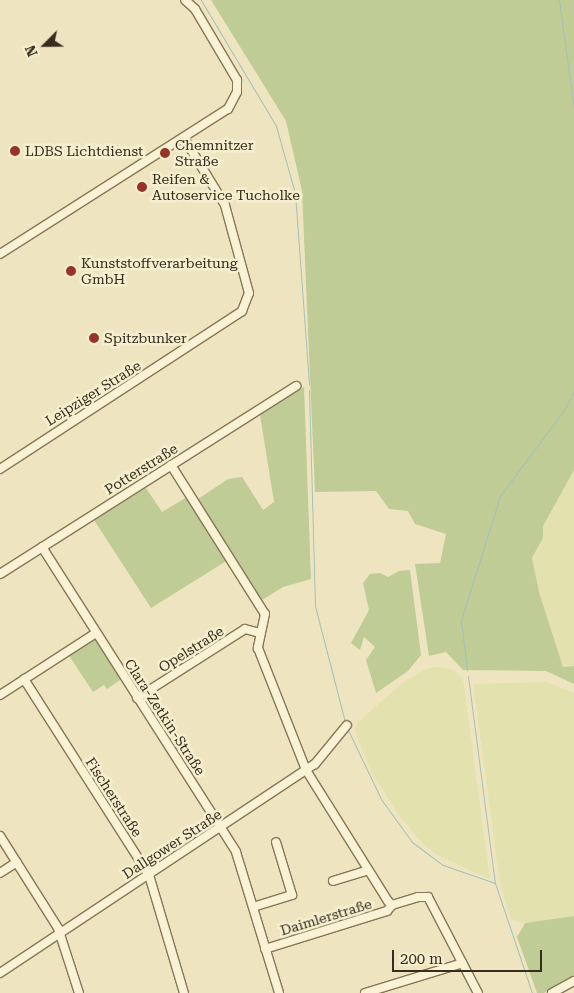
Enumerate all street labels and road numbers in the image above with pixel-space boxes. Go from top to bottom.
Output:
street label: Leipziger Straße [42,357,144,429]
street label: Potterstraße [101,440,181,498]
street label: Opelstraße [155,622,227,676]
street label: Clara-Zetkin-Straße [121,656,209,778]
street label: Fischerstraße [82,754,146,840]
street label: Dallgower Straße [119,806,225,882]
street label: Daimlerstraße [278,895,374,939]

